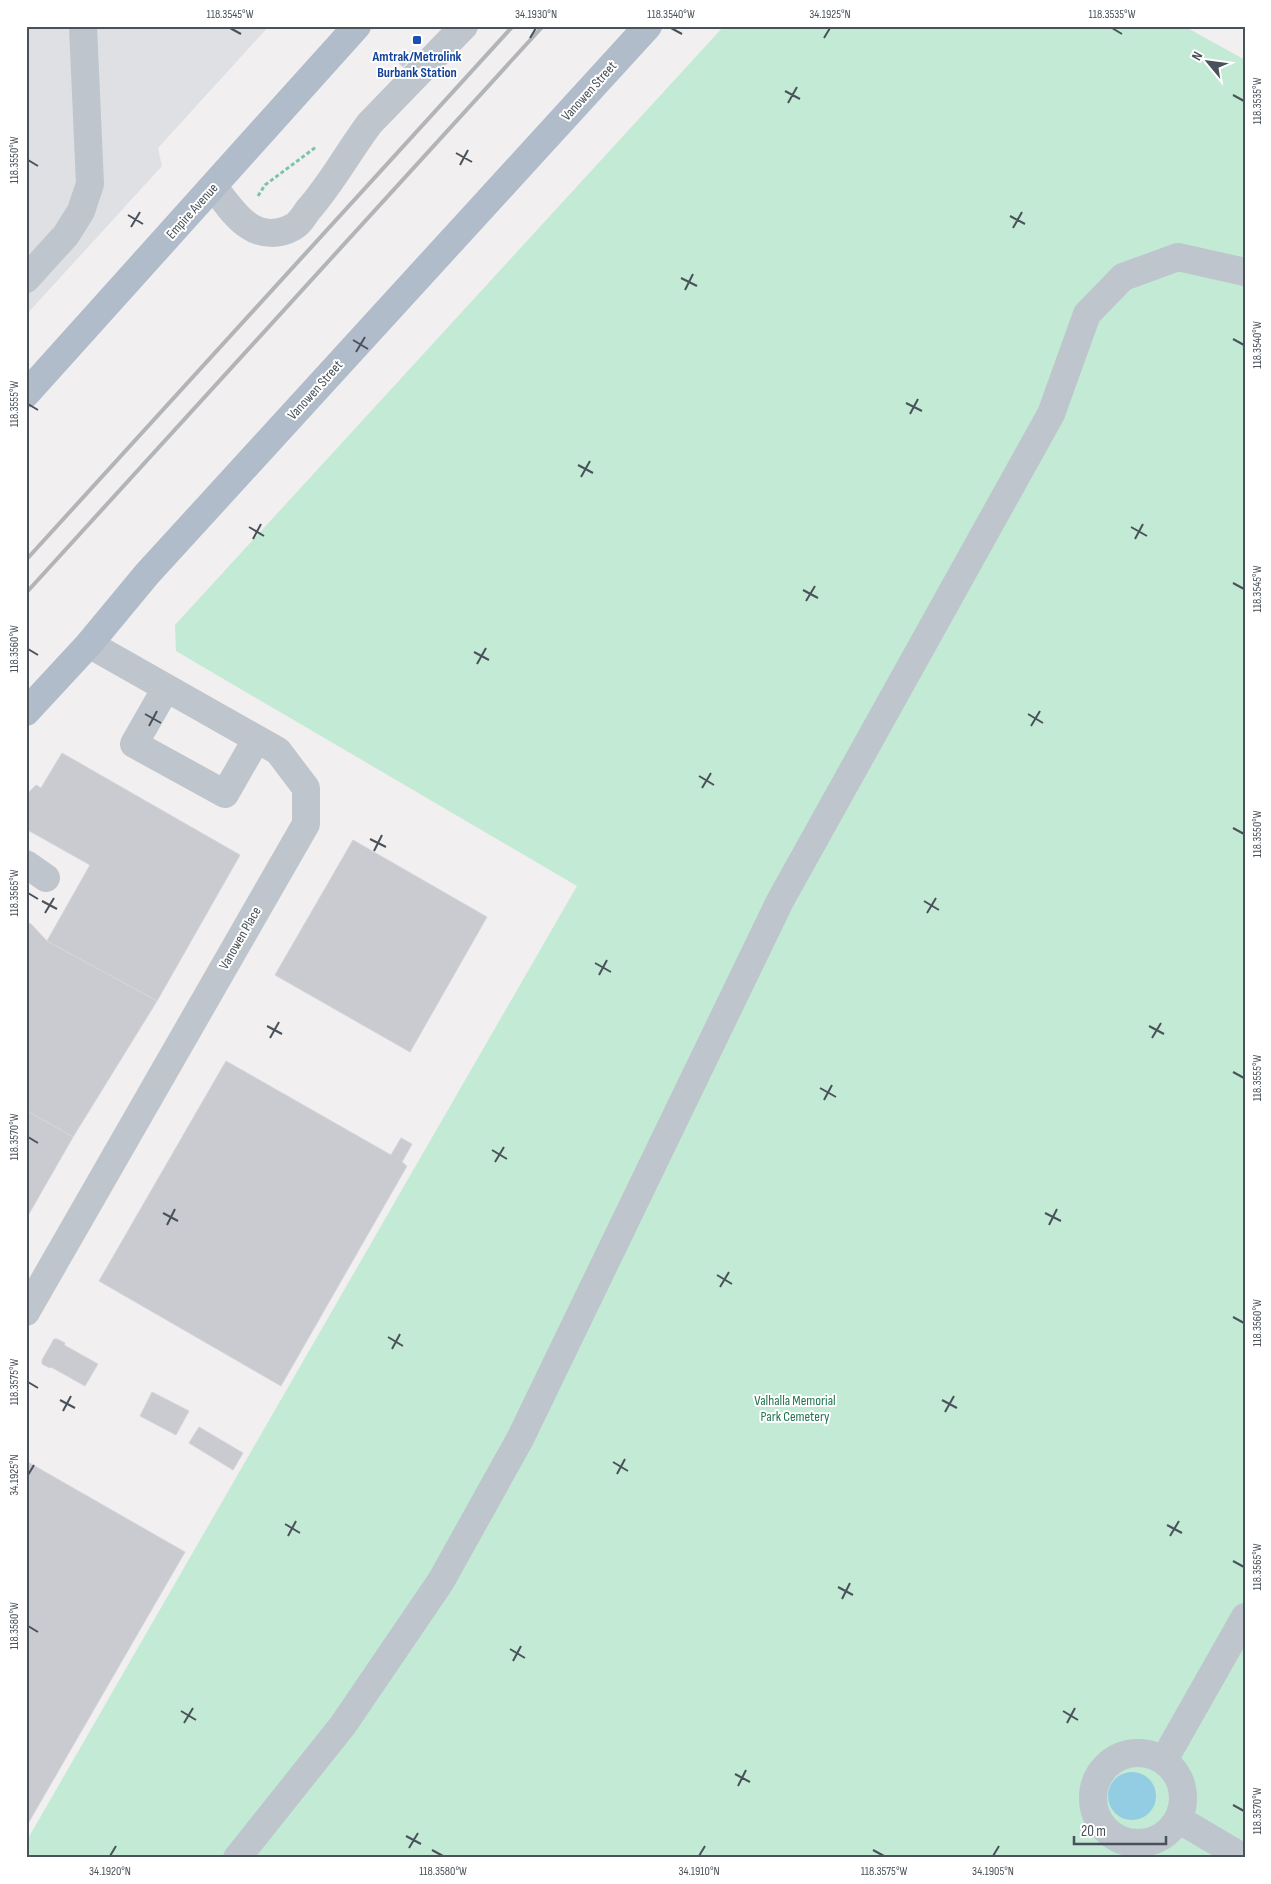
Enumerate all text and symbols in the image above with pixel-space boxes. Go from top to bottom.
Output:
text: 118.3545°W [207,7,254,22]
text: 34.1930°N [515,7,557,22]
text: 118.3540°W [647,7,695,22]
text: 34.1925°N [809,7,851,22]
text: 118.3535°W [1089,7,1136,22]
marker: Amtrak/Metrolink Burbank Station [411,34,423,46]
north arrow [1184,38,1234,88]
place label: Amtrak/Metrolink Burbank Station [371,48,462,81]
text: N [1188,49,1206,63]
street label: Vanowen Street [558,58,620,124]
text: 118.3535°W [1250,77,1265,124]
text: 118.3550°W [7,136,22,184]
street label: Empire Avenue [163,180,221,242]
text: 118.3540°W [1250,321,1265,369]
street label: Vanowen Street [284,357,346,423]
text: 118.3555°W [7,380,22,427]
text: 118.3545°W [1250,565,1265,613]
text: 118.3560°W [7,625,22,673]
text: 118.3550°W [1250,810,1265,858]
text: 118.3565°W [7,869,22,917]
street label: Vanowen Place [215,904,265,972]
text: 118.3555°W [1250,1054,1265,1101]
text: 118.3570°W [7,1113,22,1161]
text: 118.3560°W [1250,1299,1265,1347]
text: 118.3575°W [7,1358,22,1405]
park label: Valhalla Memorial Park Cemetery [754,1392,836,1425]
text: 34.1925°N [7,1454,22,1496]
text: 118.3565°W [1250,1543,1265,1591]
text: 118.3580°W [7,1602,22,1650]
text: 118.3570°W [1250,1787,1265,1835]
scale bar [1074,1814,1166,1846]
text: 20 m [1081,1822,1106,1841]
text: 34.1920°N [89,1864,131,1879]
text: 118.3580°W [419,1864,467,1879]
text: 34.1910°N [678,1864,720,1879]
text: 118.3575°W [861,1864,908,1879]
text: 34.1905°N [972,1864,1014,1879]

